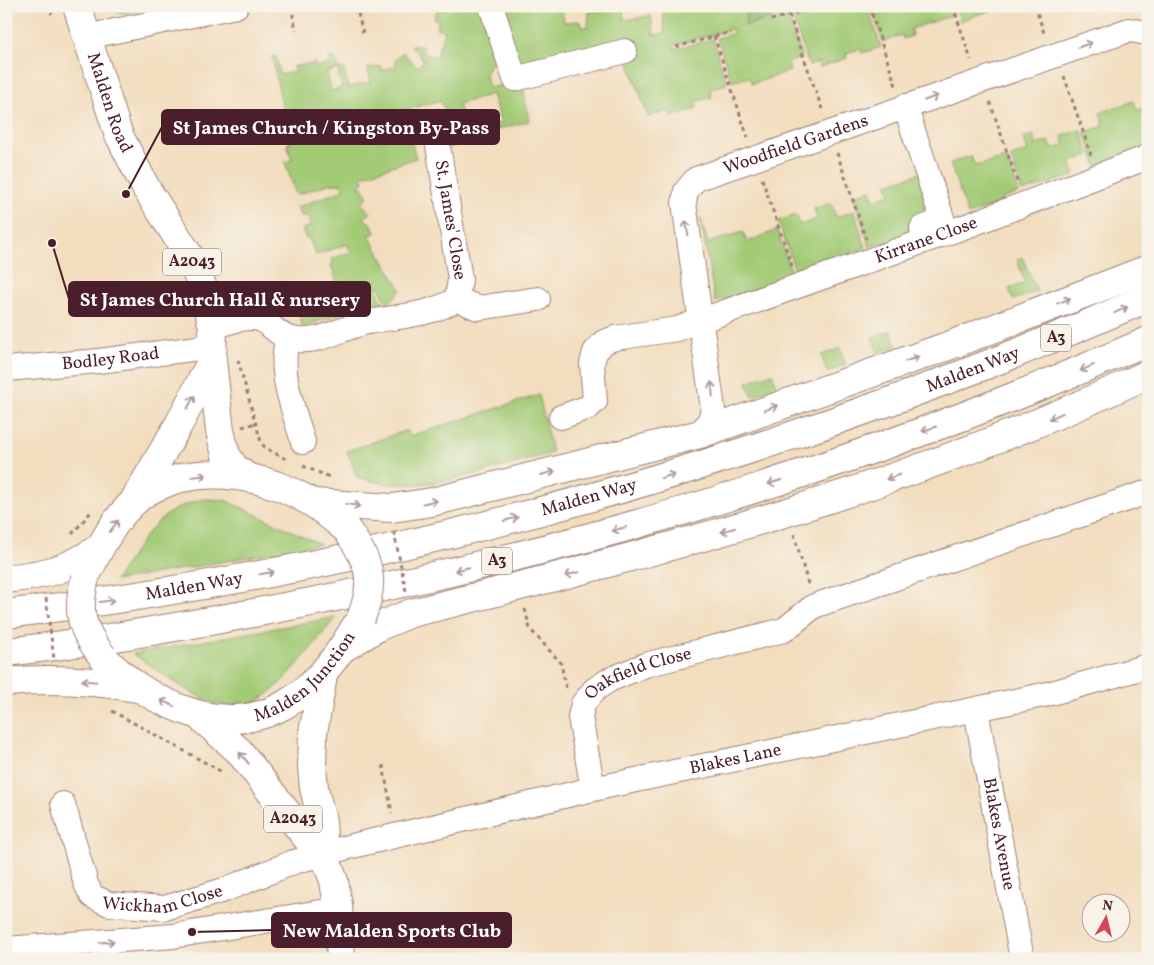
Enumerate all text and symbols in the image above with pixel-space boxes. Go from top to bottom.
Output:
one-way arrow [1077,40,1093,50]
street label: Malden Road [80,49,139,157]
one-way arrow [923,92,939,102]
street label: Woodfield Gardens [720,108,872,181]
callout: St James Church / Kingston By-Pass [162,110,499,144]
text: St James Church / Kingston By-Pass [173,116,489,142]
street label: St. James' Close [428,158,472,282]
street label: Kirrane Close [871,210,981,270]
one-way arrow [682,221,692,237]
road number: A2043 [163,248,221,276]
callout: St James Church Hall & nursery [69,282,370,316]
text: St James Church Hall & nursery [80,288,360,314]
one-way arrow [1056,296,1071,305]
one-way arrow [1113,304,1128,314]
road number: A3 [1041,324,1071,352]
street label: Malden Way [923,340,1024,399]
street label: Bodley Road [61,341,161,377]
one-way arrow [904,354,920,363]
one-way arrow [1080,363,1095,373]
one-way arrow [707,381,717,397]
one-way arrow [186,395,196,410]
one-way arrow [763,403,779,412]
one-way arrow [1049,411,1064,421]
one-way arrow [921,425,937,435]
one-way arrow [540,468,556,477]
one-way arrow [191,471,207,481]
one-way arrow [659,471,675,481]
street label: Malden Way [538,472,640,523]
one-way arrow [885,473,901,482]
one-way arrow [767,478,783,487]
one-way arrow [422,497,438,506]
one-way arrow [344,500,360,510]
one-way arrow [502,513,518,523]
one-way arrow [109,519,119,533]
one-way arrow [612,524,628,534]
one-way arrow [721,526,737,536]
road number: A3 [482,548,512,574]
one-way arrow [454,565,470,574]
street label: Malden Way [143,566,245,607]
one-way arrow [258,567,274,577]
one-way arrow [564,570,580,579]
one-way arrow [98,596,114,606]
street label: Malden Junction [251,627,362,729]
street label: Oakfield Close [578,641,694,705]
one-way arrow [81,676,97,685]
one-way arrow [160,697,175,707]
street label: Blakes Lane [687,737,784,781]
one-way arrow [239,751,250,764]
street label: Blakes Avenue [976,776,1022,892]
road number: A2043 [264,806,322,832]
street label: Wickham Close [101,879,226,921]
north arrow [1082,892,1132,942]
text: N [1101,896,1114,917]
callout: New Malden Sports Club [272,913,511,947]
text: New Malden Sports Club [283,919,501,945]
one-way arrow [99,938,115,947]

